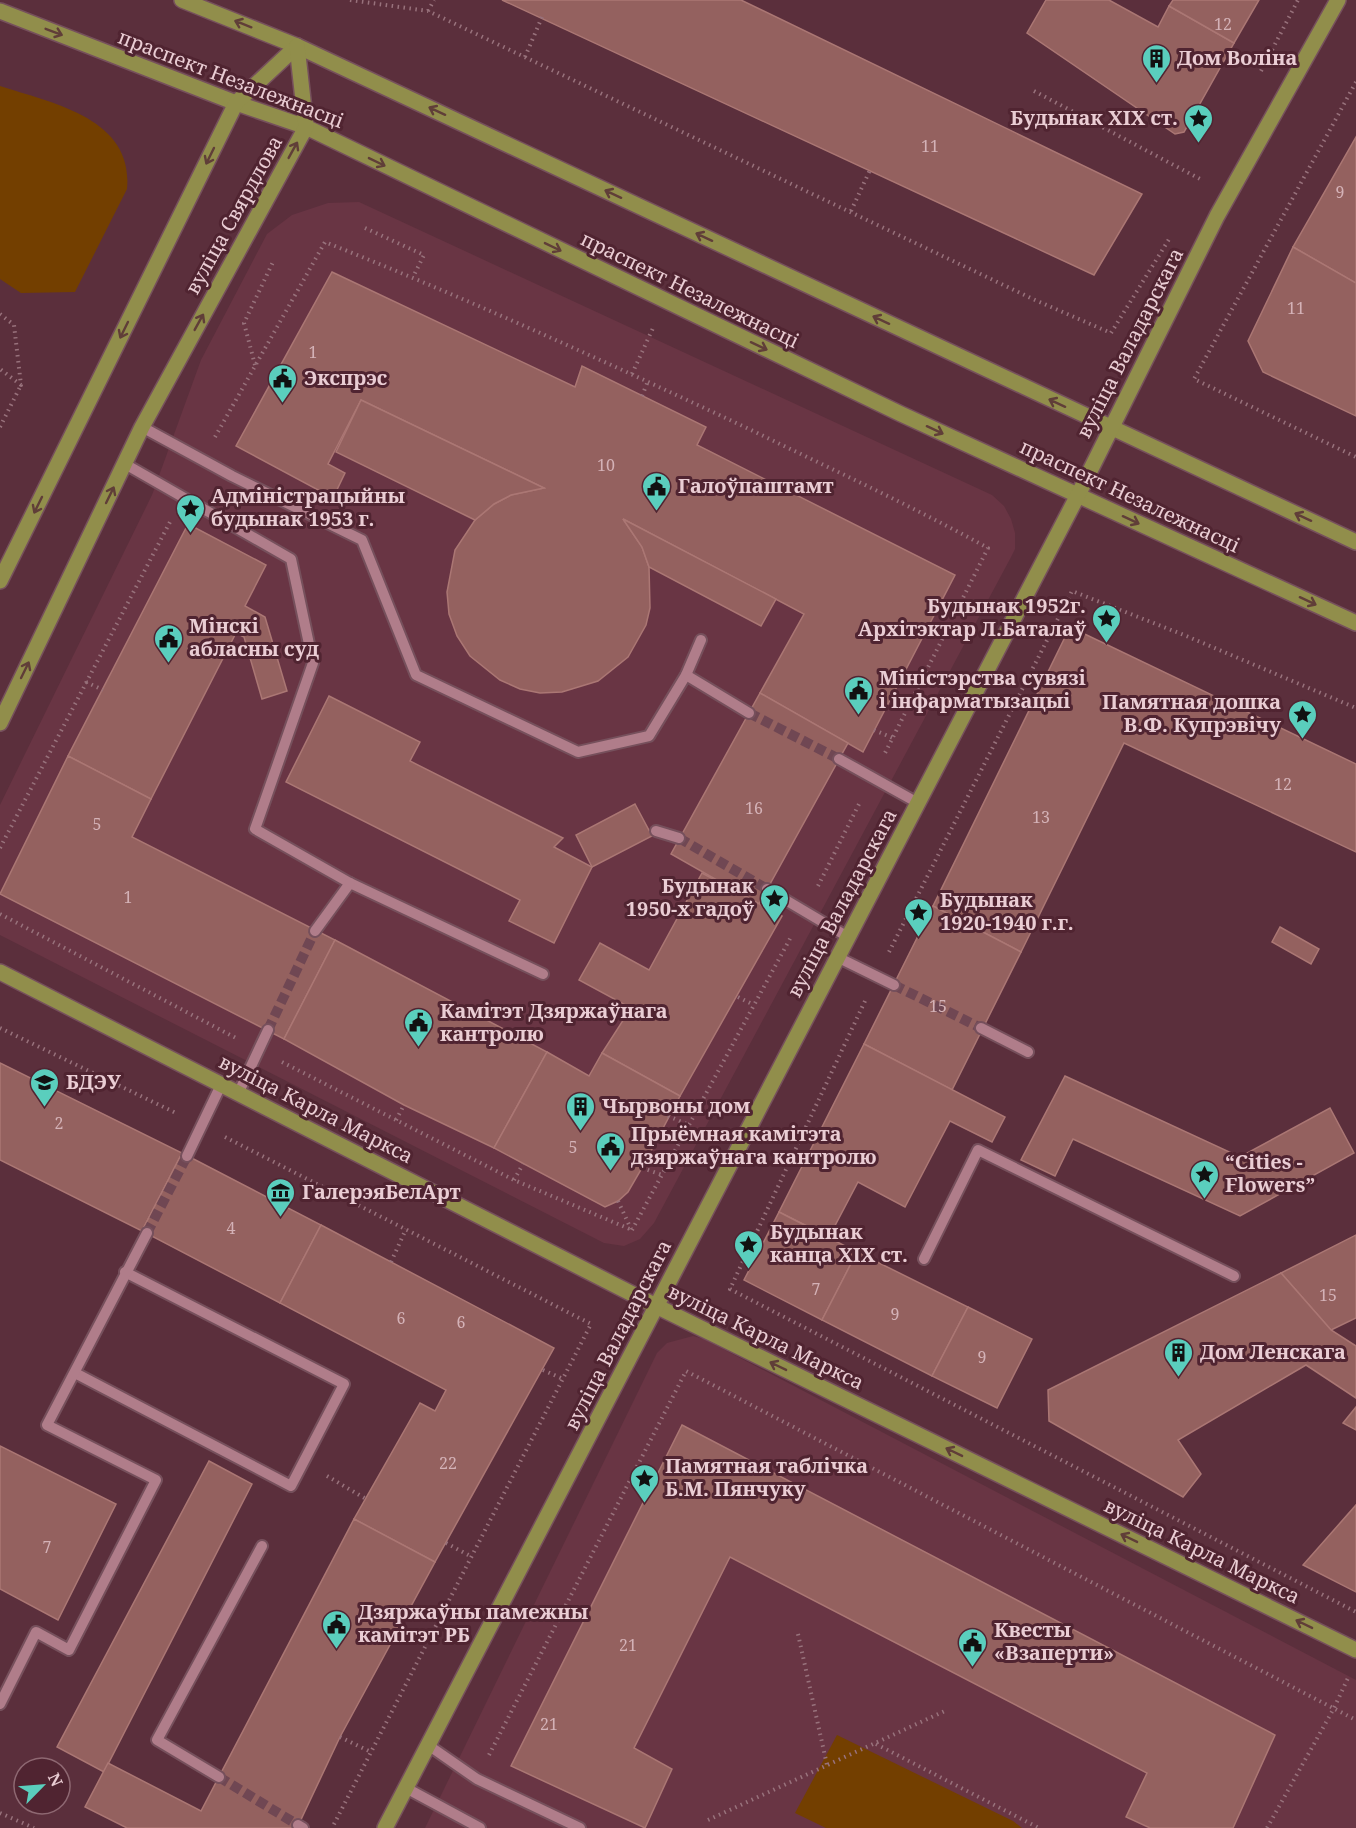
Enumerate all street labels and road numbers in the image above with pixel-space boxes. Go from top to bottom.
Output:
street label: праспект Незалежнасці [114,23,348,134]
street label: вуліца Свярдлова [179,131,288,299]
street label: праспект Незалежнасці [576,225,804,354]
street label: вуліца Валадарскага [1070,243,1189,442]
street label: праспект Незалежнасці [1016,433,1245,559]
street label: вуліца Валадарскага [780,804,903,1002]
street label: вуліца Карла Маркса [214,1048,418,1169]
street label: вуліца Валадарскага [558,1235,677,1434]
street label: вуліца Карла Маркса [664,1277,869,1396]
street label: вуліца Карла Маркса [1100,1491,1305,1610]

